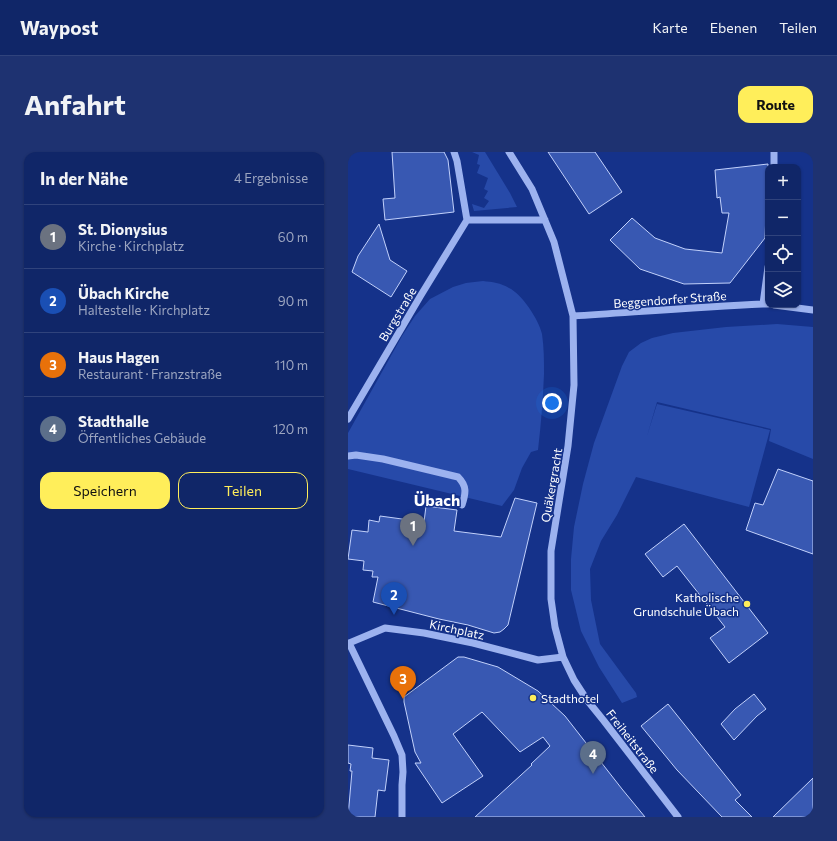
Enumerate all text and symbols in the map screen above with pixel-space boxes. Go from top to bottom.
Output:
text: Waypost [20,16,98,39]
text: Karte [652,19,688,36]
text: Ebenen [710,19,757,36]
text: Teilen [779,19,817,36]
button: Route [738,86,813,123]
text: Anfahrt [24,87,126,121]
map controls [765,164,801,308]
button: + [765,164,801,200]
text: In der Nähe [40,168,128,189]
text: 4 Ergebnisse [234,170,308,186]
button: − [765,200,801,236]
text: St. Dionysius [78,220,167,238]
text: 1 [50,229,56,245]
text: 60 m [278,229,308,245]
button: locate [765,236,801,272]
text: Kirche · Kirchplatz [78,238,184,254]
button: layers [765,272,801,308]
text: Übach Kirche [78,284,169,302]
street label: Burgstraße [375,284,419,344]
street label: Beggendorfer Straße [613,288,727,310]
text: 2 [49,293,57,309]
text: 90 m [278,293,308,309]
text: Haltestelle · Kirchplatz [78,302,210,318]
text: Haus Hagen [78,348,159,366]
text: 3 [49,357,57,373]
text: 110 m [275,357,308,373]
text: Restaurant · Franzstraße [78,366,222,382]
your location [542,393,562,413]
text: Stadthalle [78,412,149,430]
text: 4 [49,421,57,437]
text: 120 m [273,421,308,437]
text: Öffentliches Gebäude [78,430,206,446]
street label: Quäkergracht [538,447,564,523]
button: Speichern [40,472,170,509]
button: Teilen [178,472,308,509]
district label: Übach [414,490,460,509]
pin: 1 [400,513,426,546]
pin: 2 [381,582,407,615]
place label: Katholische Grundschule Übach [633,590,739,618]
marker: Katholische Grundschule Übach [742,599,752,609]
street label: Kirchplatz [428,616,486,642]
pin: 3 [390,666,416,699]
place label: Stadthotel [541,691,599,705]
marker: Stadthotel [528,693,538,703]
street label: Freiheitstraße [604,706,662,776]
pin: 4 [580,741,606,774]

